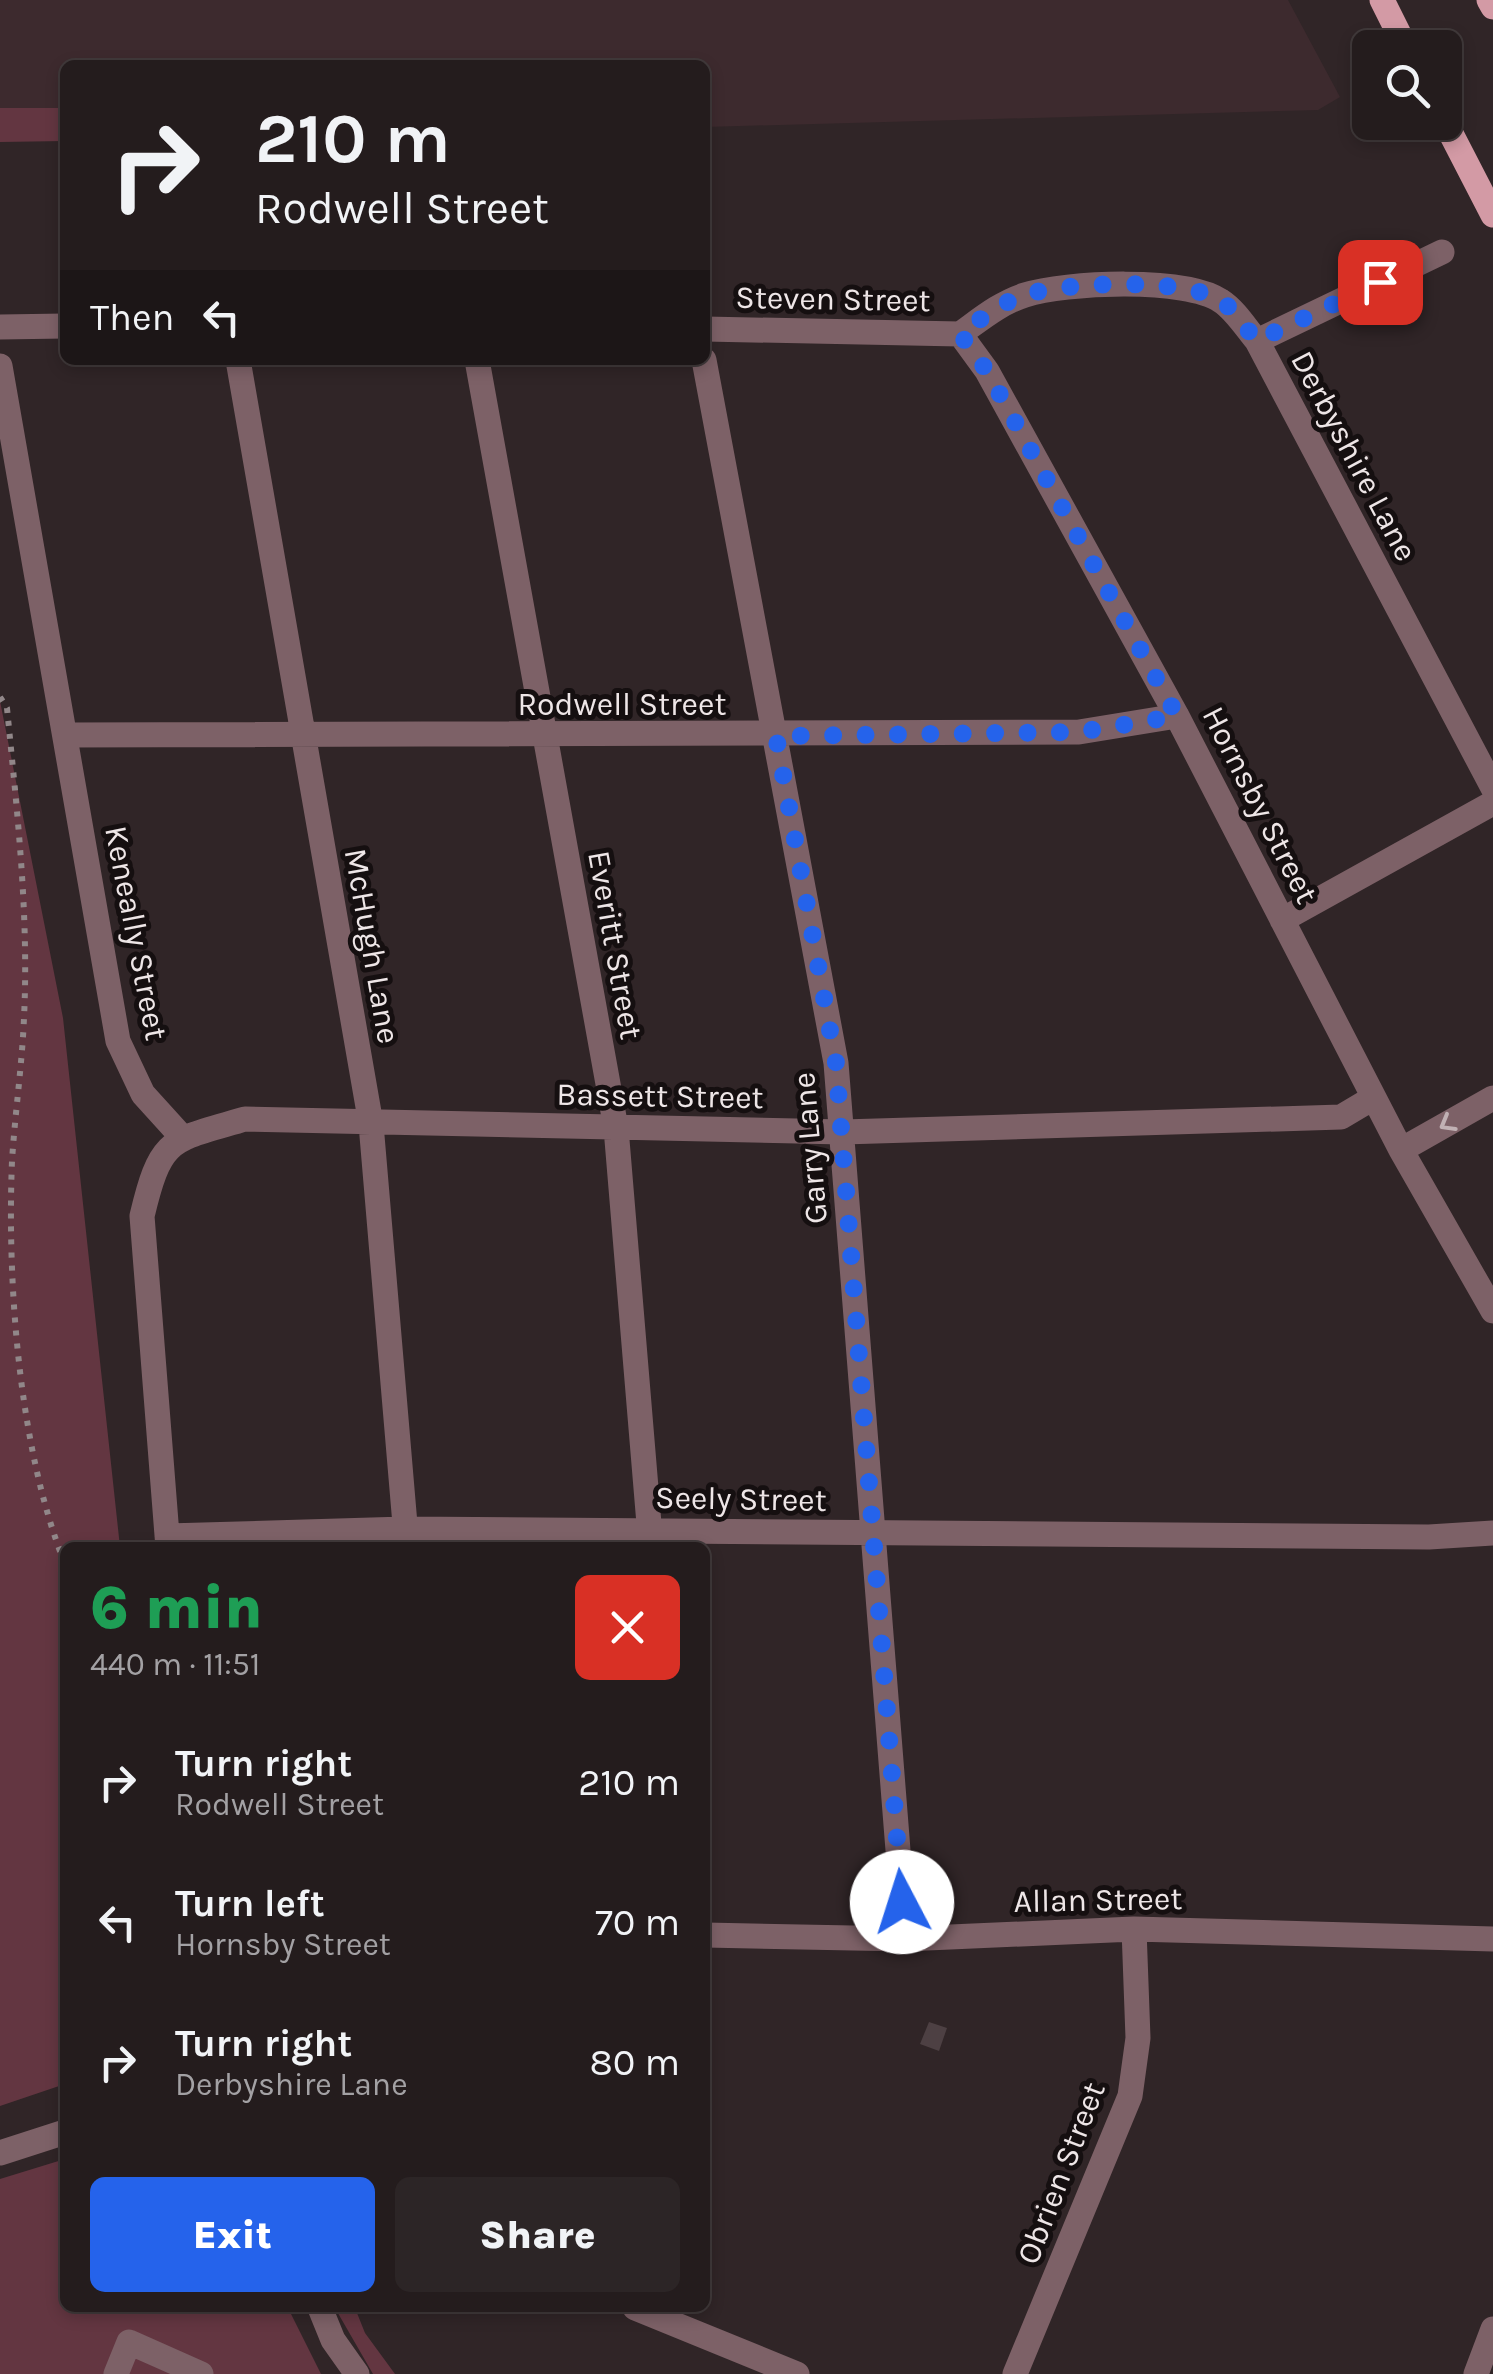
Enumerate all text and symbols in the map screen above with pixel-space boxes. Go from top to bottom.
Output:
map controls [1352,30,1462,140]
button: search [1352,30,1462,140]
text: 210 m [255,98,451,180]
icon: right [90,100,220,230]
text: Rodwell Street [255,182,549,234]
pin [1338,240,1423,325]
icon: arrive [1353,255,1408,310]
street label: Steven Street [735,279,931,319]
icon: left [194,290,249,345]
text: Then [90,295,174,340]
street label: Derbyshire Lane [1283,345,1425,567]
street label: Rodwell Street [517,686,727,723]
street label: Hornsby Street [1195,700,1325,910]
street label: Keneally Street [97,823,175,1043]
street label: McHugh Lane [337,845,407,1047]
street label: Everitt Street [580,848,650,1042]
street label: Garry Lane [785,1071,835,1225]
street label: Bassett Street [556,1076,764,1116]
one-way arrow [1440,1112,1458,1131]
street label: Seely Street [655,1479,827,1519]
text: 6 min [90,1573,263,1643]
button: close [575,1575,680,1680]
text: 440 m · 11:51 [90,1646,260,1683]
text: Turn right [175,1741,352,1786]
icon: right [90,1755,145,1810]
text: 210 m [578,1760,680,1805]
text: Rodwell Street [175,1786,384,1823]
position arrow [850,1850,954,1954]
street label: Allan Street [1013,1880,1183,1920]
text: Turn left [175,1881,325,1926]
icon: left [90,1895,145,1950]
text: 70 m [595,1900,680,1945]
text: Hornsby Street [175,1926,391,1963]
text: Turn right [175,2021,352,2066]
icon: right [90,2035,145,2090]
text: 80 m [590,2040,680,2085]
text: Derbyshire Lane [175,2066,408,2103]
street label: Obrien Street [1009,2077,1113,2269]
button: Exit [90,2177,375,2292]
button: Share [395,2177,680,2292]

